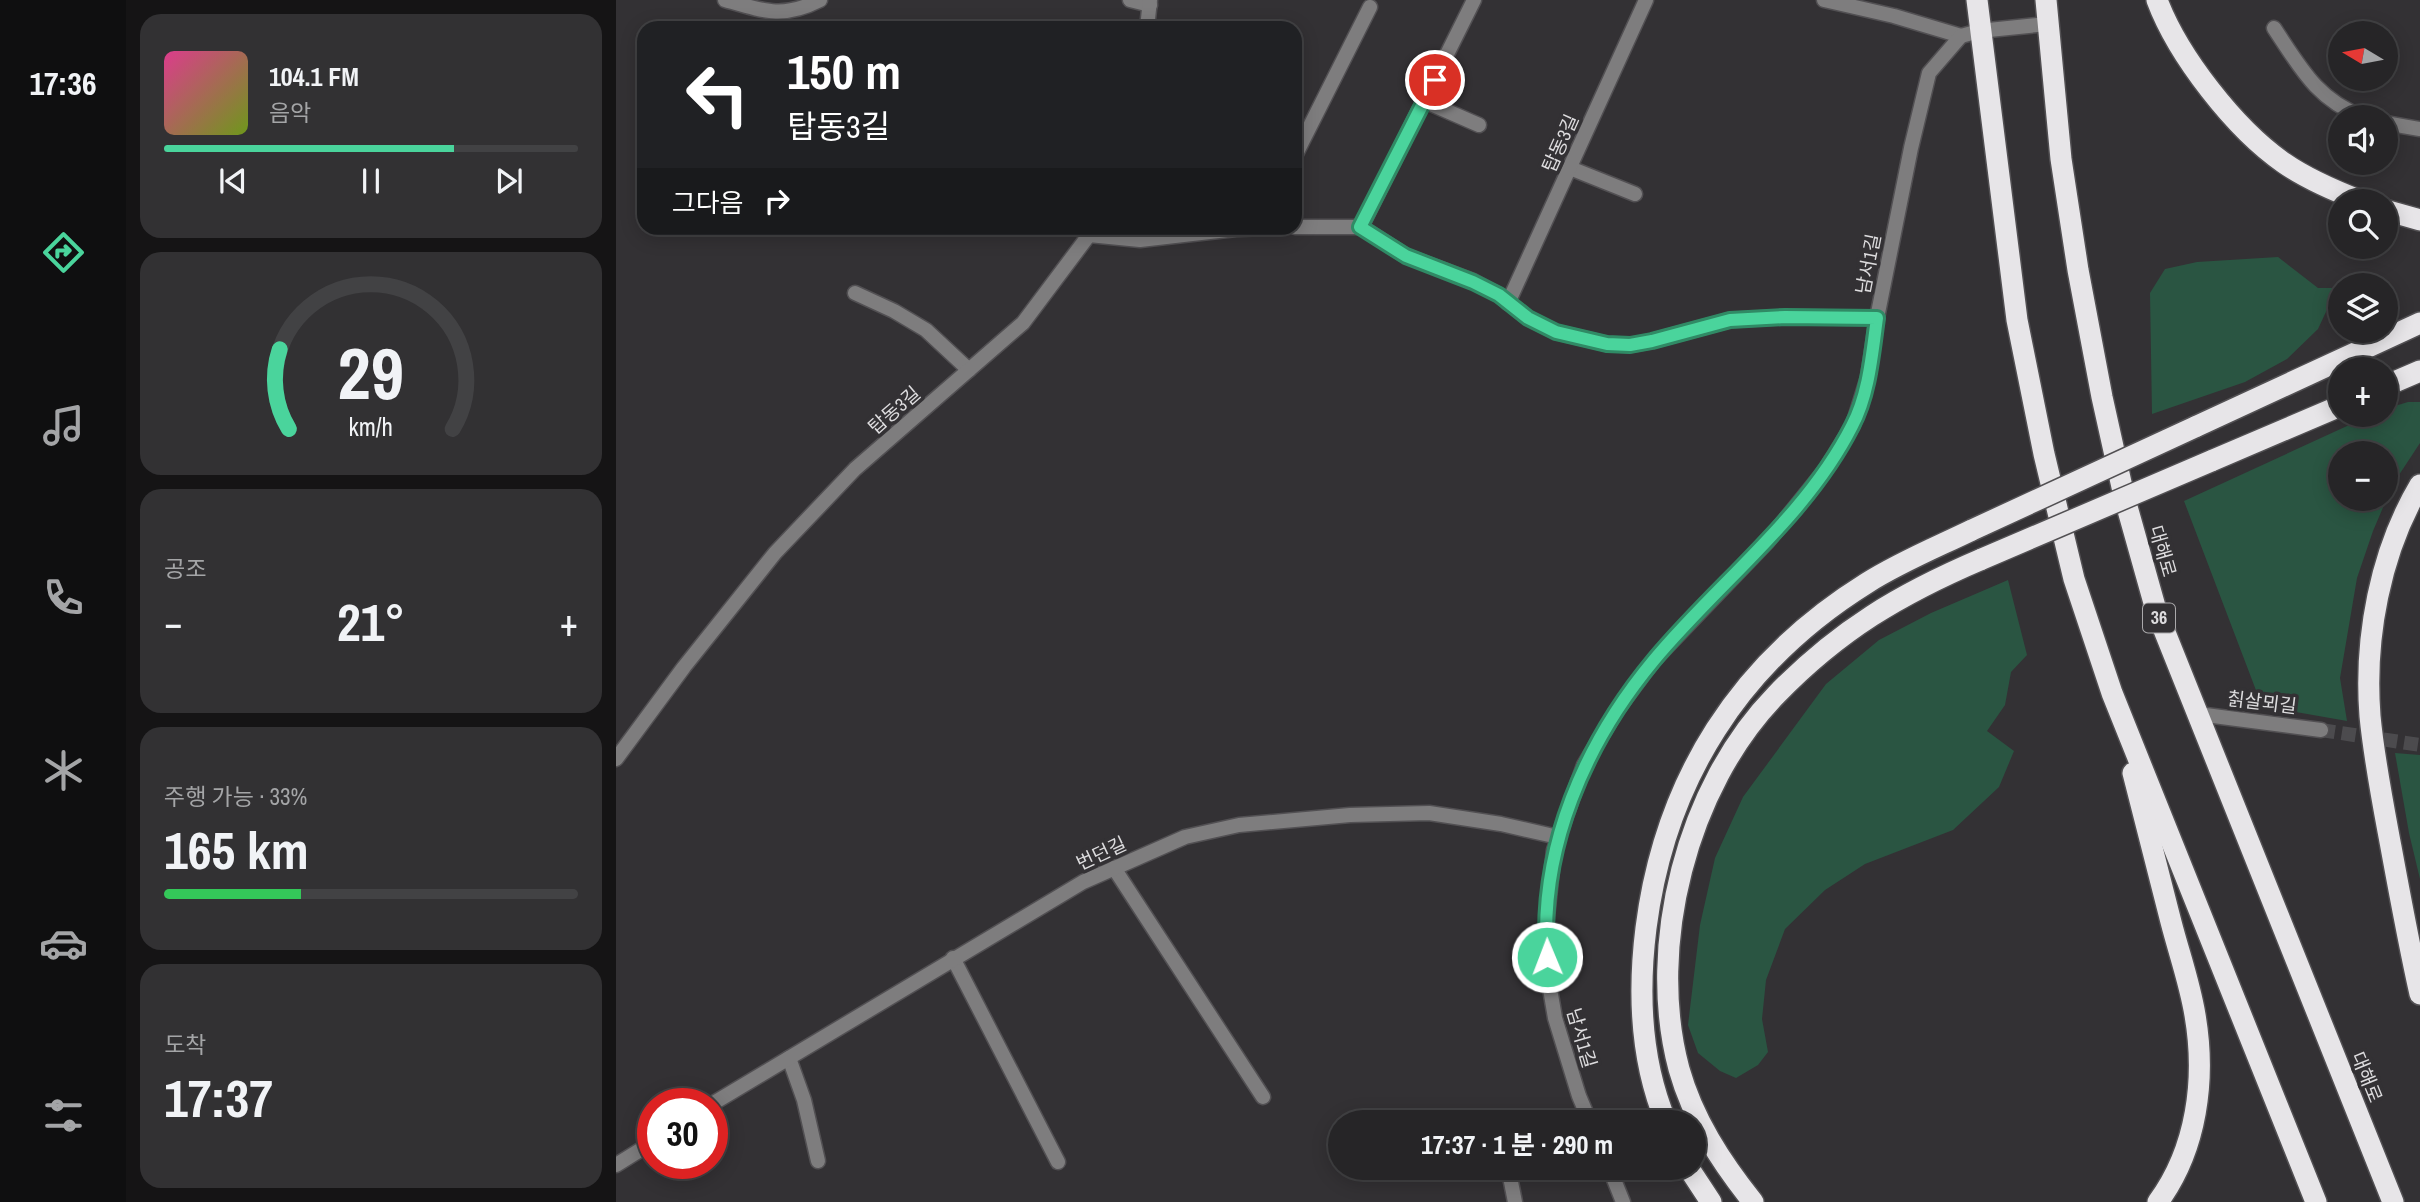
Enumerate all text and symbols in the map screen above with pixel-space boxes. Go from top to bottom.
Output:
north arrow [2328,21,2398,91]
map controls [2328,21,2398,511]
text: 150 m [787,38,901,104]
icon: left [672,49,763,140]
pin [1405,50,1465,110]
text: 104.1 FM [269,59,359,94]
icon: arrive [1416,61,1454,99]
text: 17:36 [29,62,97,105]
text: 음악 [269,97,311,128]
text: 탑동3길 [787,105,890,148]
button: sound [2328,105,2398,175]
street label: 탑동3길 [1536,110,1584,176]
icon: previous [214,162,252,200]
icon: pause [352,162,390,200]
icon: next [490,162,528,200]
icon: right [758,182,796,220]
text: 그다음 [672,185,744,220]
button: search [2328,189,2398,259]
icon: directions [39,228,88,277]
street label: 남서1길 [1849,232,1887,296]
button: layers [2328,273,2398,343]
text: 29 [338,325,404,423]
button: + [2328,357,2398,427]
street label: 탑동3길 [862,380,926,440]
icon: music [39,401,88,450]
text: km/h [349,410,393,444]
button: − [2328,441,2398,511]
street label: 대해로 [2143,522,2183,580]
text: 공조 [164,553,206,584]
icon: phone [39,573,88,622]
text: 21° [337,587,405,657]
text: − [164,597,182,648]
text: + [560,597,578,648]
road number: 36 [2143,604,2175,632]
street label: 칡살뫼길 [2226,685,2298,719]
icon: climate [39,746,88,795]
text: 주행 가능 · 33% [164,781,307,812]
text: 165 km [164,815,309,885]
street label: 번던길 [1072,830,1130,876]
icon: car [39,919,88,968]
position arrow [1510,920,1584,994]
street label: 남서1길 [1561,1005,1603,1071]
text: 도착 [164,1029,206,1060]
street label: 대해로 [2345,1048,2389,1106]
text: 17:37 [164,1063,273,1133]
speed limit sign: 30 [637,1088,728,1179]
icon: filters [39,1091,88,1140]
text: 17:37 · 1 분 · 290 m [1421,1127,1613,1162]

